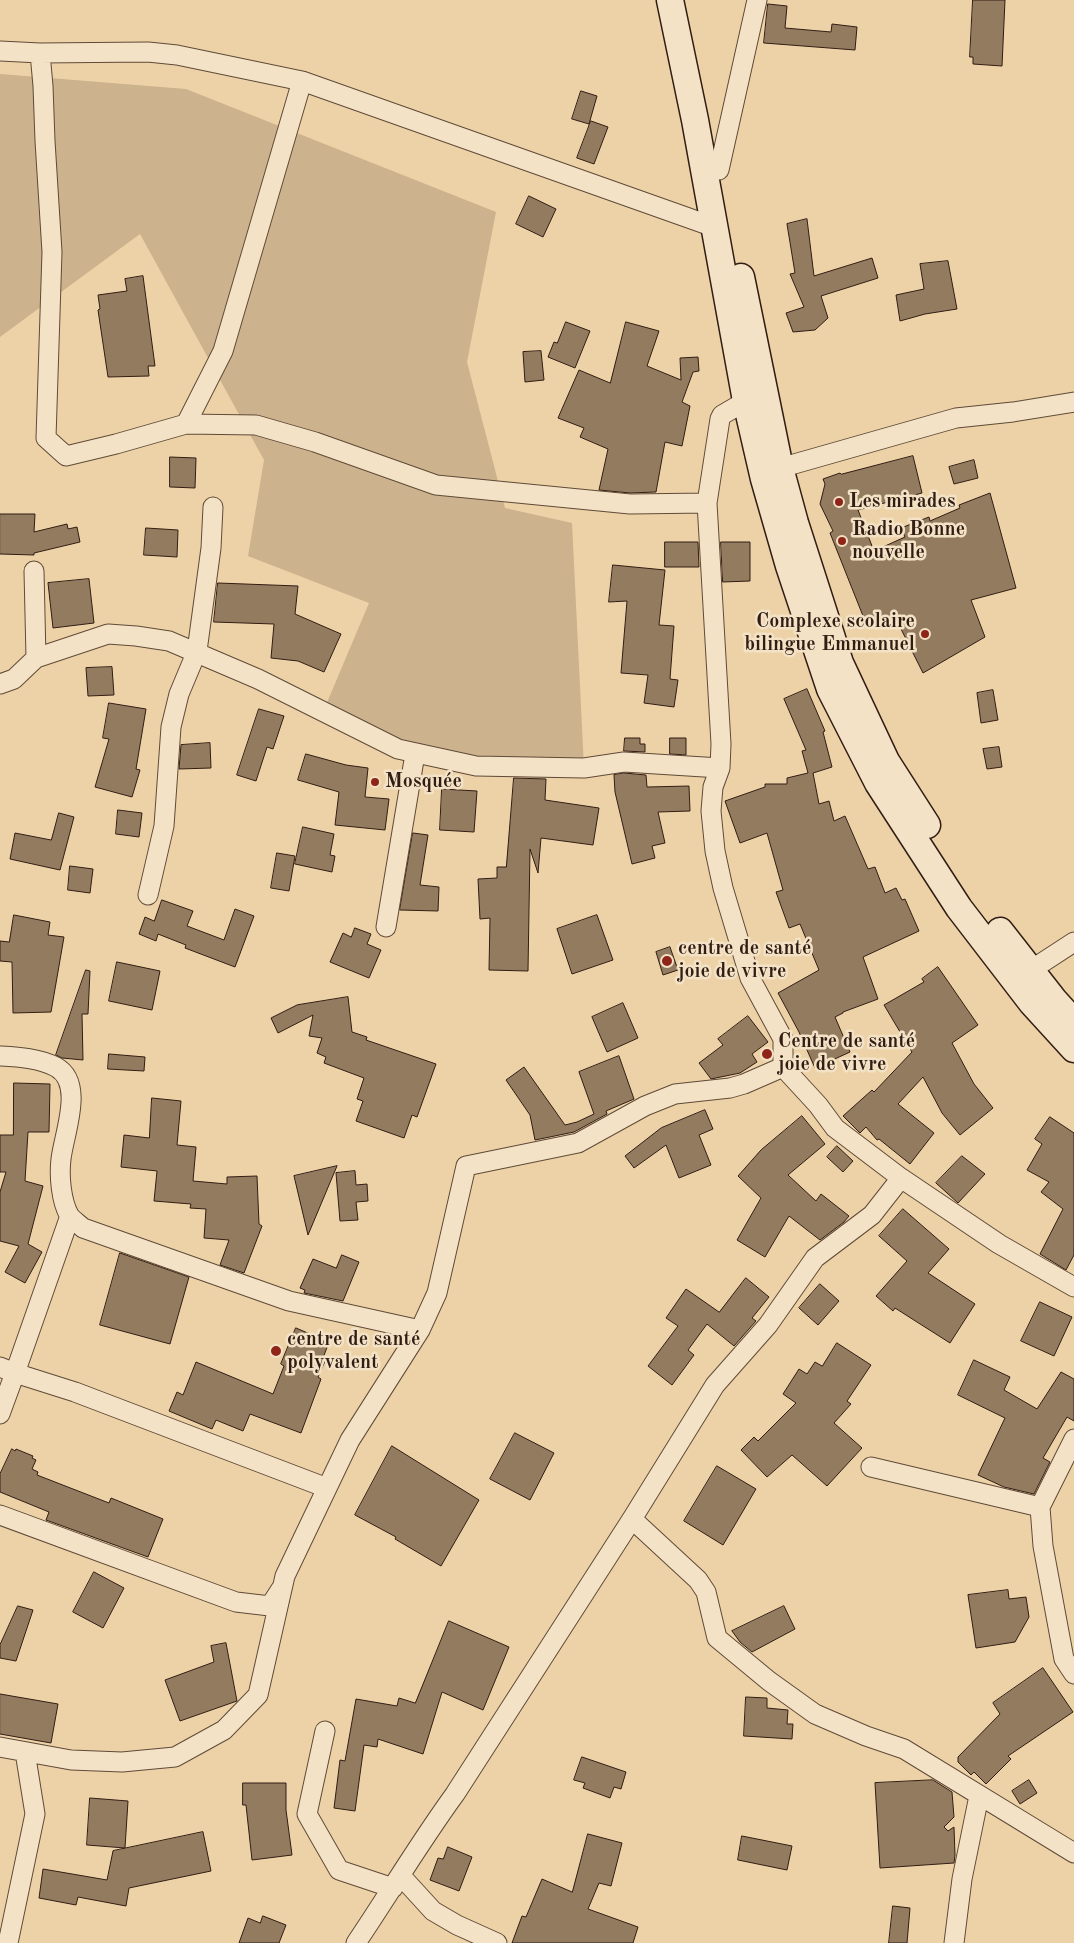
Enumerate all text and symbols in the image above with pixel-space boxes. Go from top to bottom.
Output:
place label: Les mirades [849,490,956,514]
marker: Les mirades [833,496,845,508]
place label: Radio Bonne nouvelle [852,518,965,565]
marker: Radio Bonne nouvelle [836,535,848,547]
place label: Complexe scolaire bilingue Emmanuel [745,610,915,657]
marker: Complexe scolaire bilingue Emmanuel [919,628,931,640]
place label: Mosquée [385,770,462,794]
marker: Mosquée [369,776,381,788]
place label: centre de santé joie de vivre [678,937,811,984]
marker: centre de santé joie de vivre [660,954,674,968]
place label: Centre de santé joie de vivre [778,1030,915,1077]
marker: Centre de santé joie de vivre [760,1047,774,1061]
place label: centre de santé polyvalent [287,1328,420,1375]
marker: centre de santé polyvalent [269,1344,283,1358]

